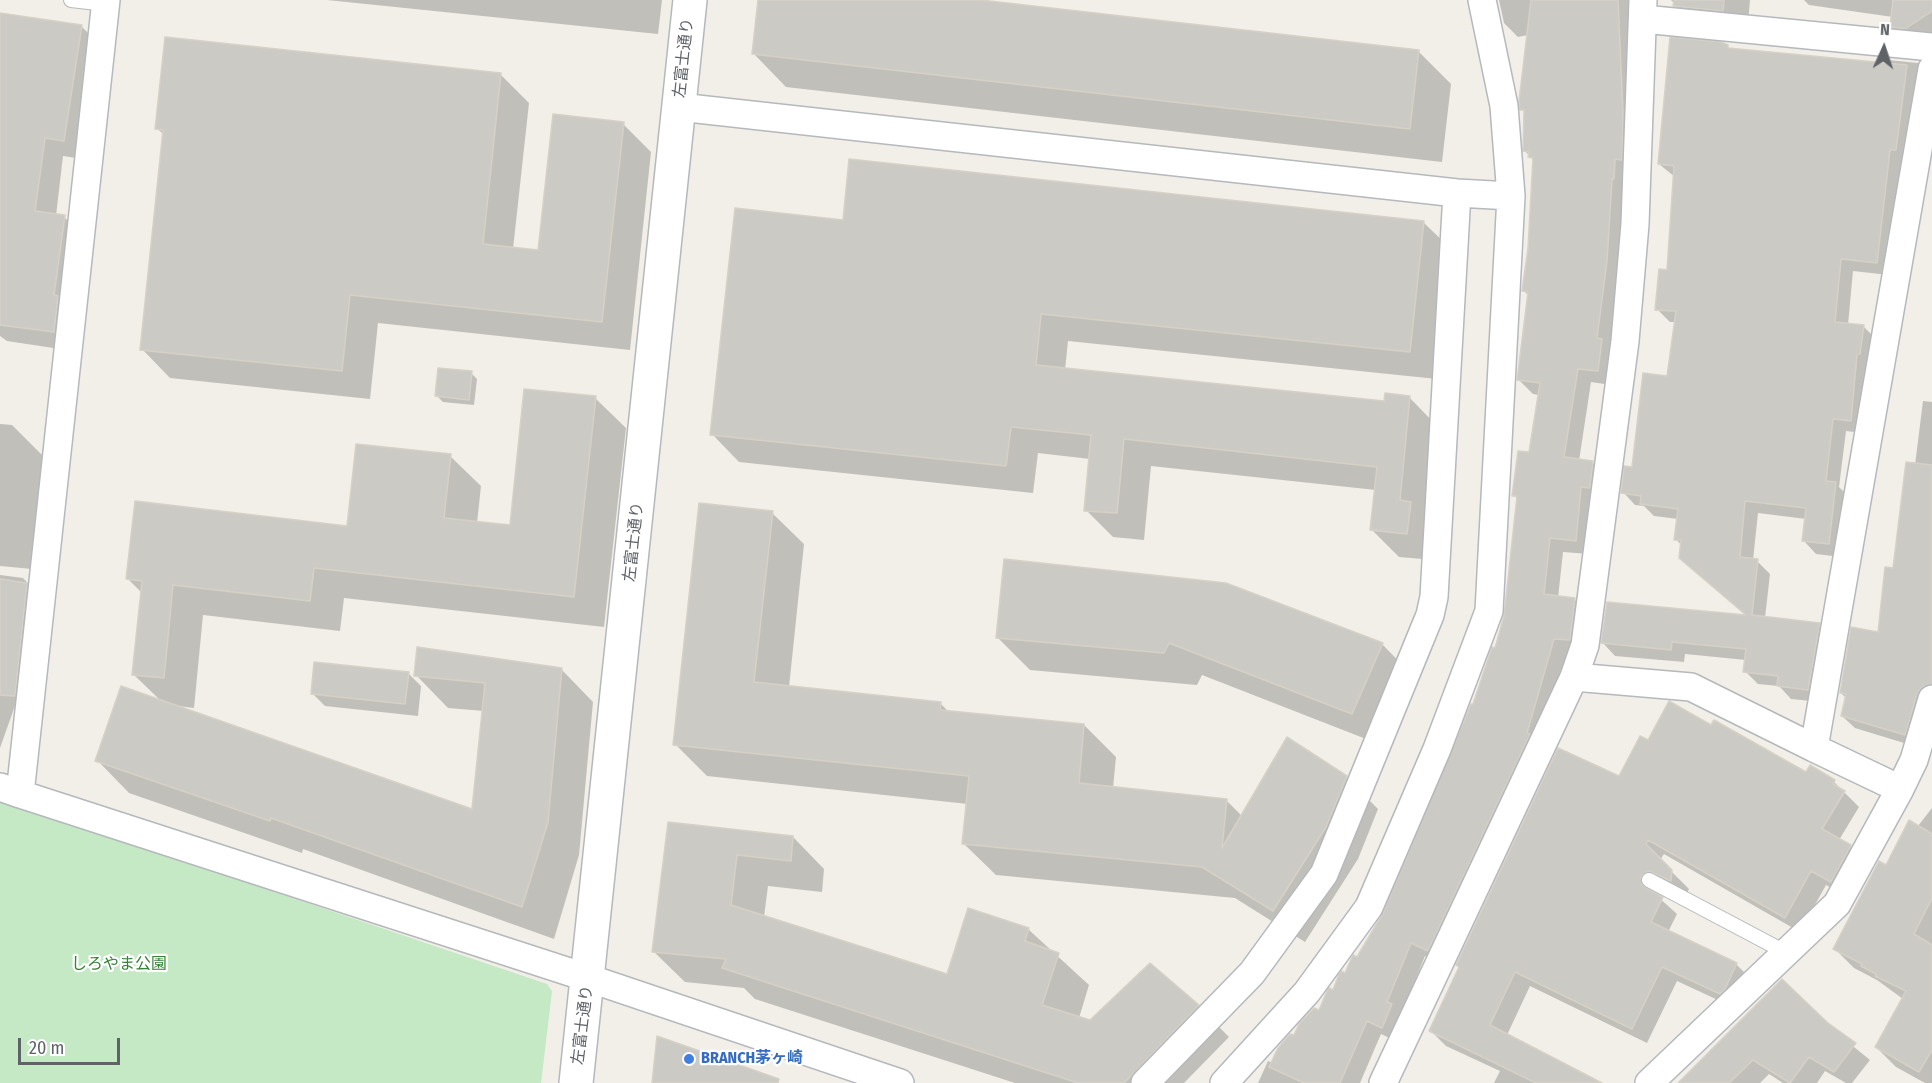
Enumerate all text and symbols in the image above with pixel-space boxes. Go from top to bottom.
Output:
street label: 左富士通り [670,17,698,99]
north arrow [1854,18,1914,78]
text: N [1880,20,1890,39]
street label: 左富士通り [620,501,648,583]
park label: しろやま公園 [71,955,167,975]
street label: 左富士通り [569,984,597,1066]
scale bar [21,1026,123,1064]
text: 20 m [29,1037,64,1059]
place label: BRANCH茅ヶ崎 [701,1049,803,1069]
marker: BRANCH茅ヶ崎 [682,1052,696,1066]

